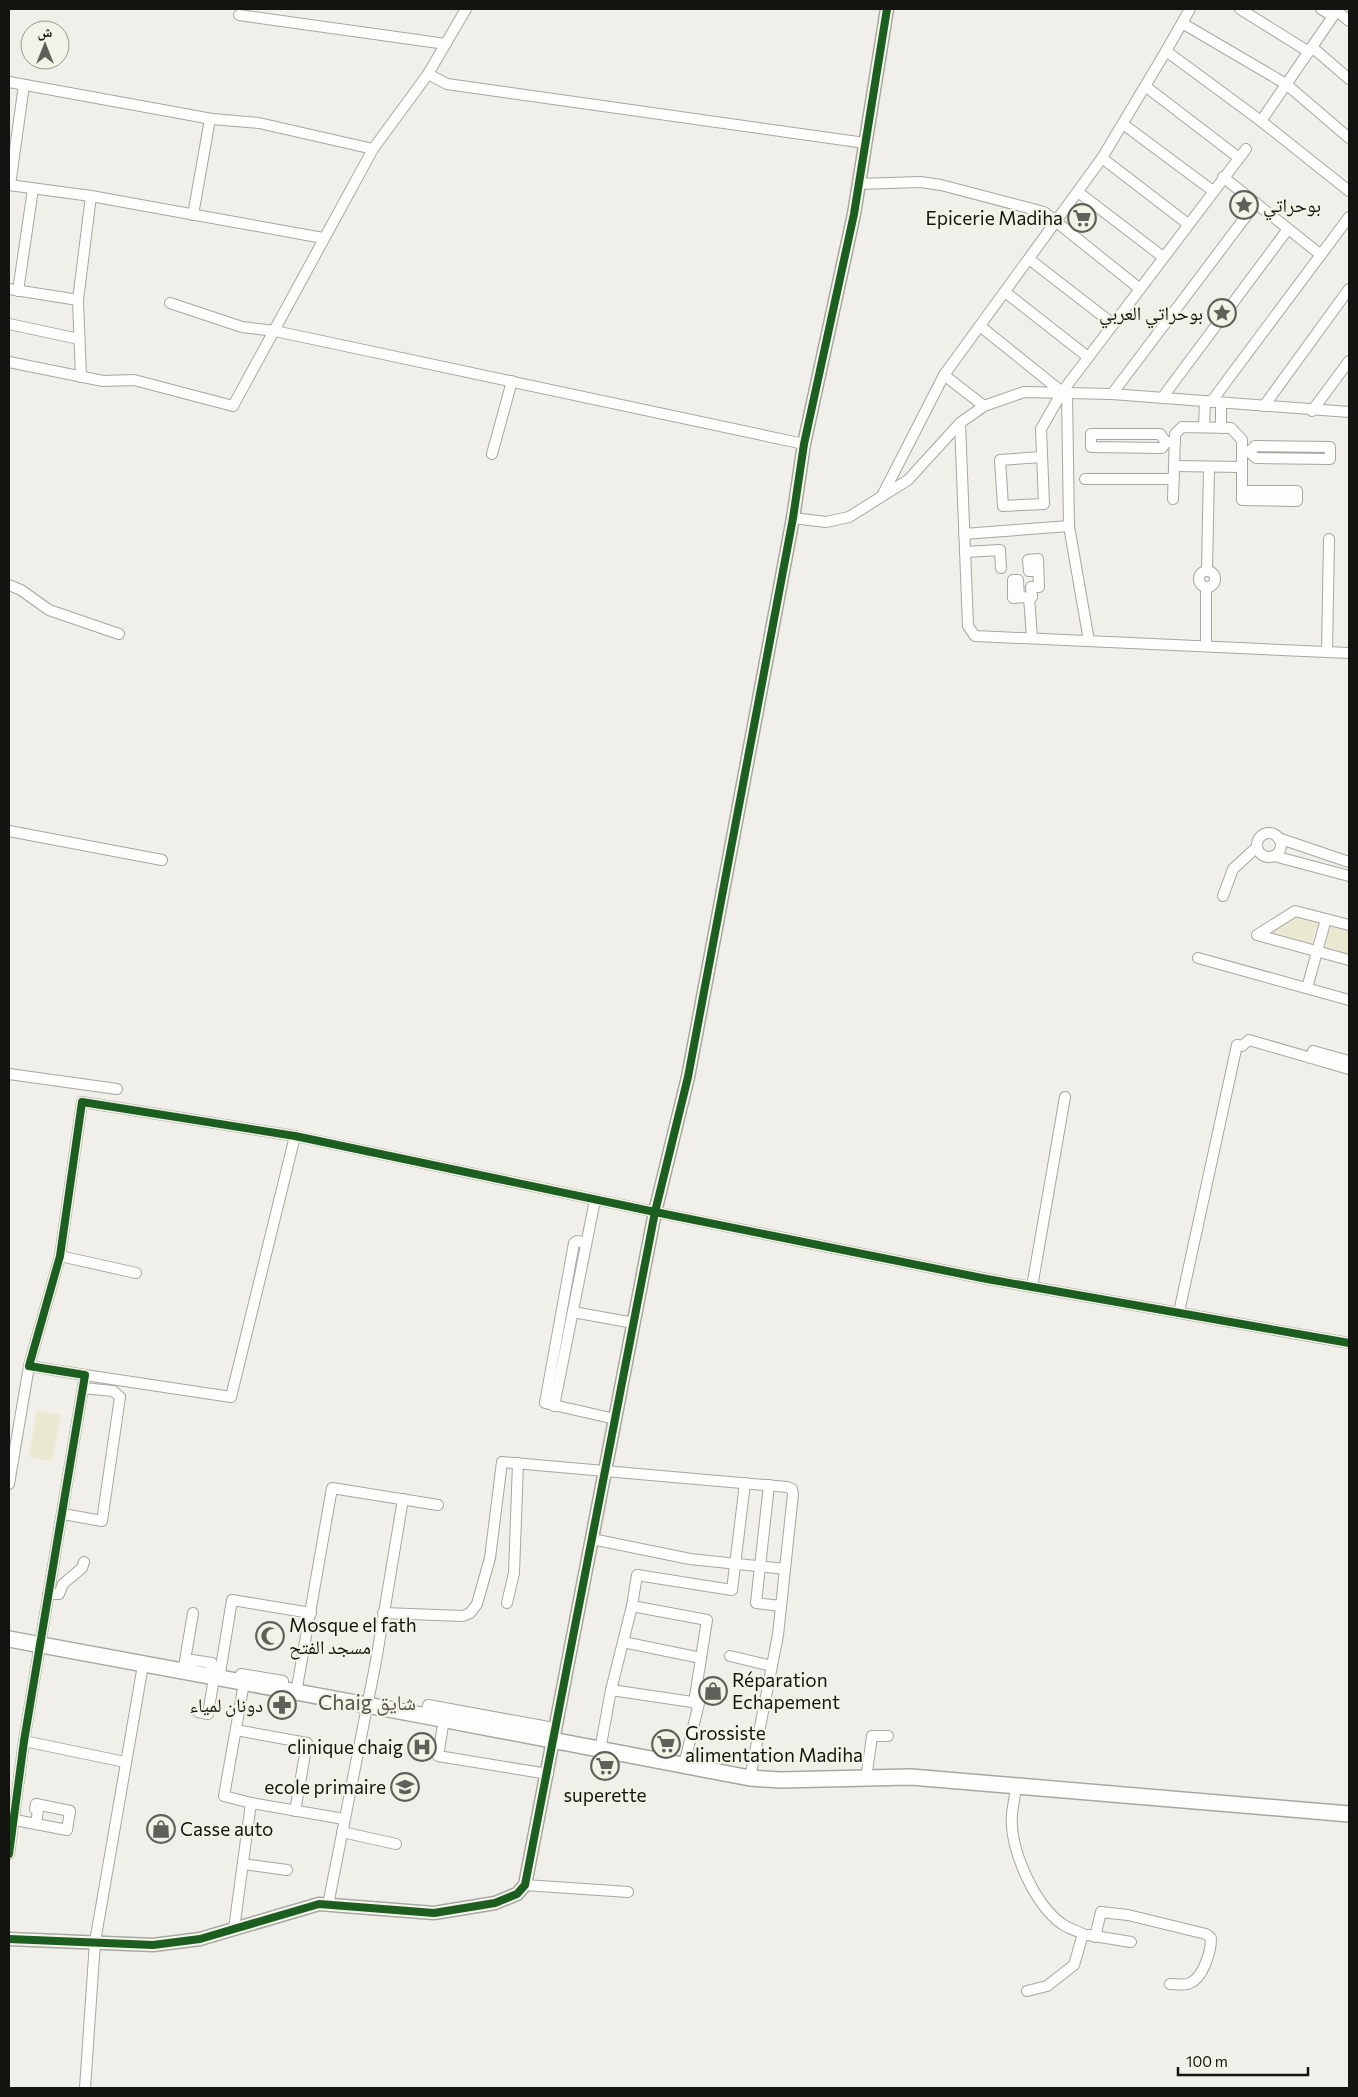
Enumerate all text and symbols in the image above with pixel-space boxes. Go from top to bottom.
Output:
north arrow [20,20,70,70]
text: ش [38,23,53,41]
place icon: بوحراتي [1229,190,1259,220]
place label: بوحراتي [1263,193,1321,221]
supermarket icon: Epicerie Madiha [1067,203,1097,233]
place label: Epicerie Madiha [925,206,1063,229]
place icon: بوحراتي العربي [1207,298,1237,328]
place label: بوحراتي العربي [1099,301,1203,329]
place label: Mosque el fath مسجد الفتح [289,1613,417,1660]
mosque icon: Mosque el fath مسجد الفتح [255,1621,285,1651]
place label: Réparation Echapement [732,1668,840,1713]
shop icon: Réparation Echapement [698,1676,728,1706]
district label: Chaig شايق [318,1689,416,1716]
pharmacy icon: دونان لمياء [267,1690,297,1720]
place label: دونان لمياء [190,1693,263,1717]
place label: Grossiste alimentation Madiha [685,1721,863,1766]
supermarket icon: Grossiste alimentation Madiha [651,1729,681,1759]
hospital icon: clinique chaig [407,1732,437,1762]
place label: clinique chaig [287,1735,403,1758]
supermarket icon: superette [590,1751,620,1781]
school or university icon: ecole primaire [390,1772,420,1802]
place label: ecole primaire [264,1775,386,1798]
place label: superette [563,1783,647,1806]
shop icon: Casse auto [146,1814,176,1844]
place label: Casse auto [180,1817,273,1840]
scale bar [1178,2044,1308,2076]
text: 100 m [1186,2052,1228,2070]

